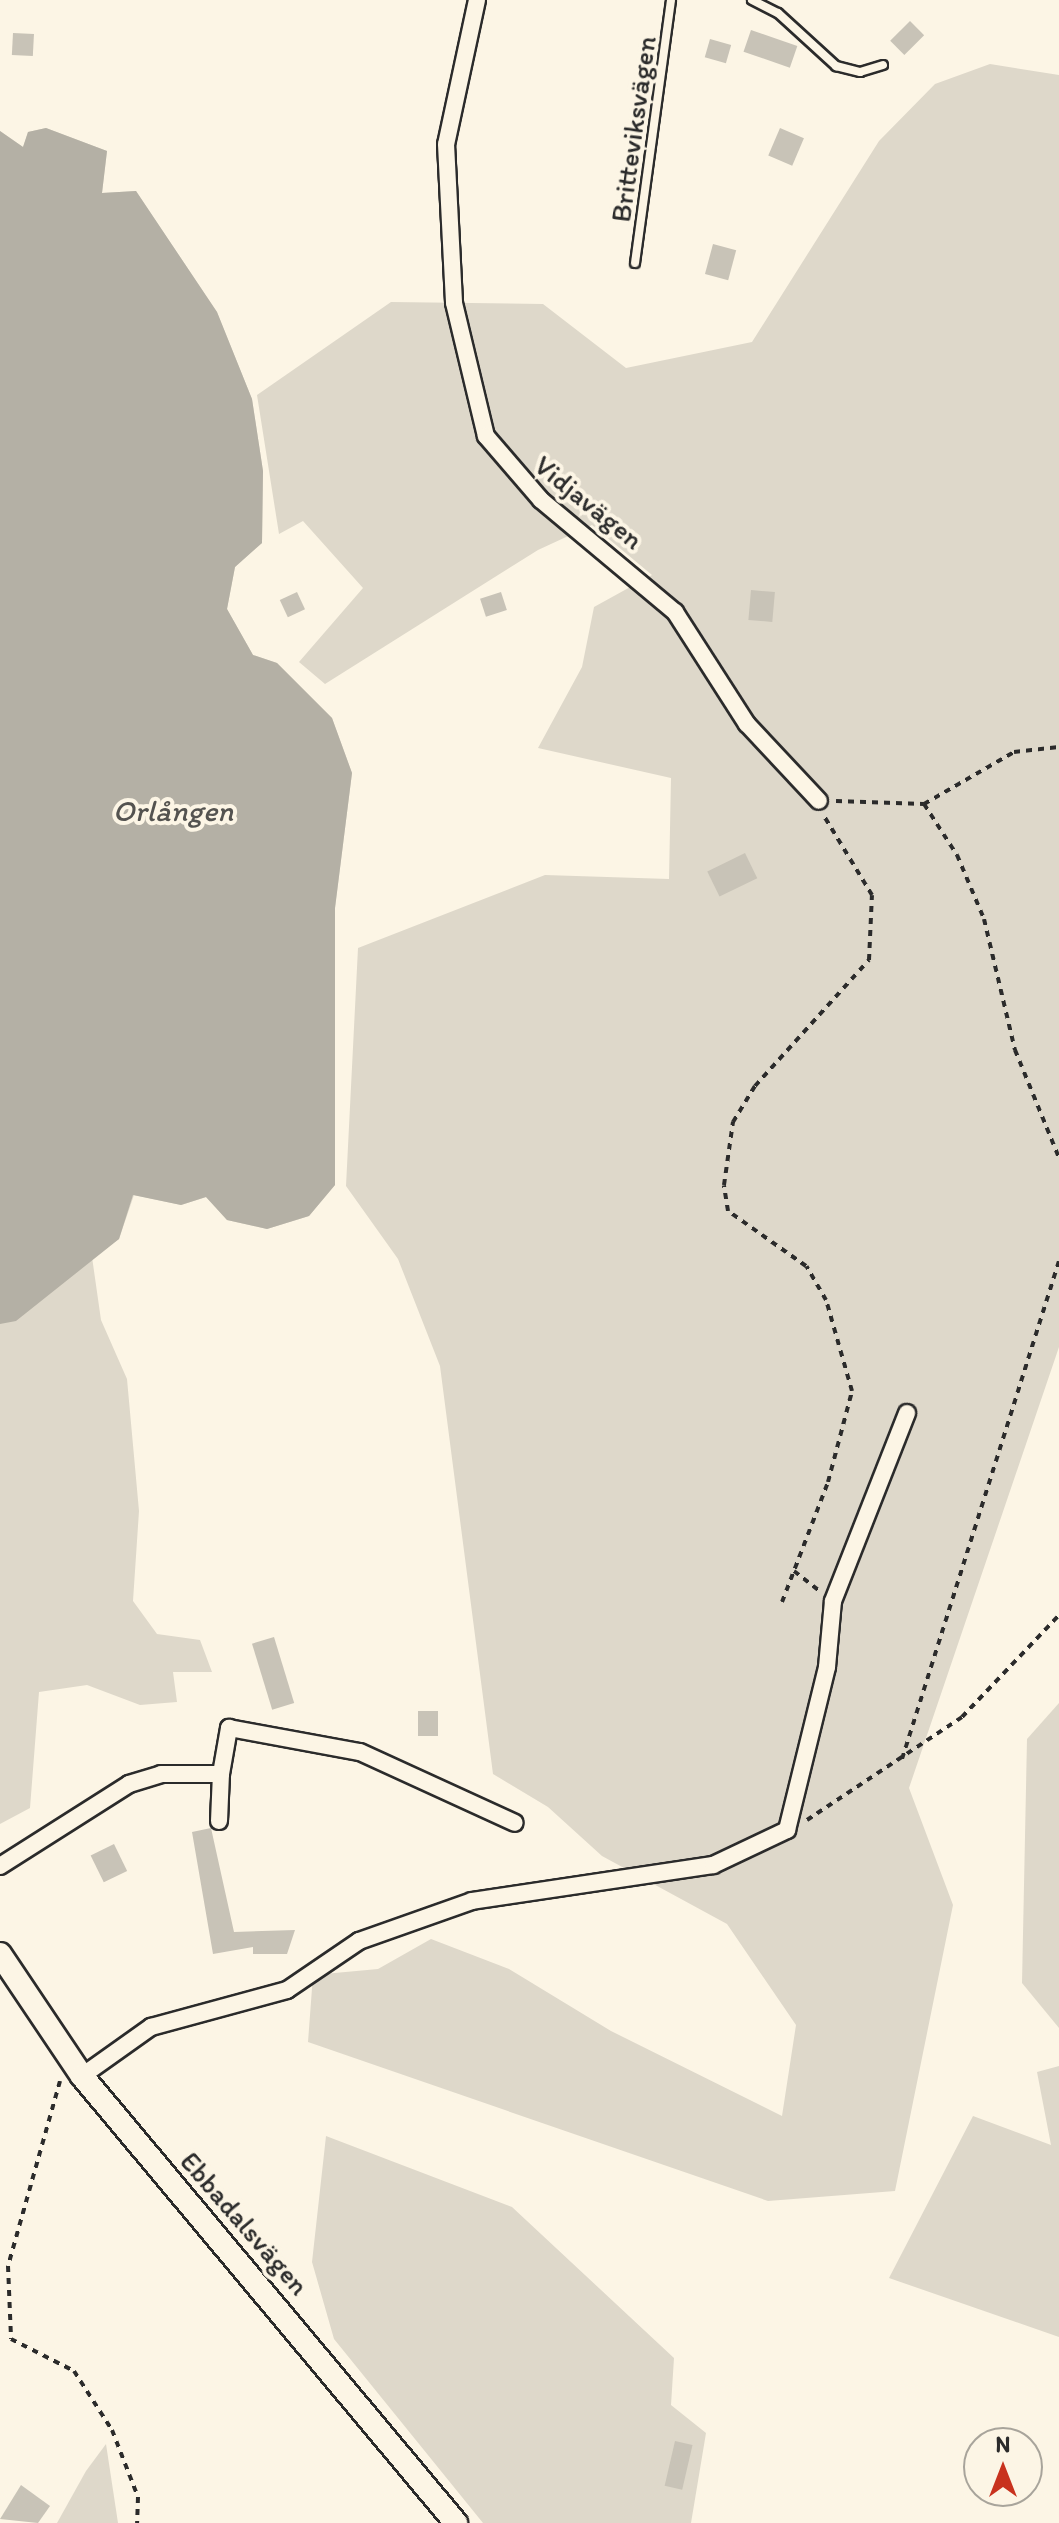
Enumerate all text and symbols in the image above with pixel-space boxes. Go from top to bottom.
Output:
street label: Britteviksvägen [603,34,663,224]
street label: Vidjavägen [528,448,650,556]
water label: Orlången [113,793,233,829]
street label: Ebbadalsvägen [174,2144,316,2302]
north arrow [963,2427,1043,2507]
text: N [996,2431,1010,2458]

